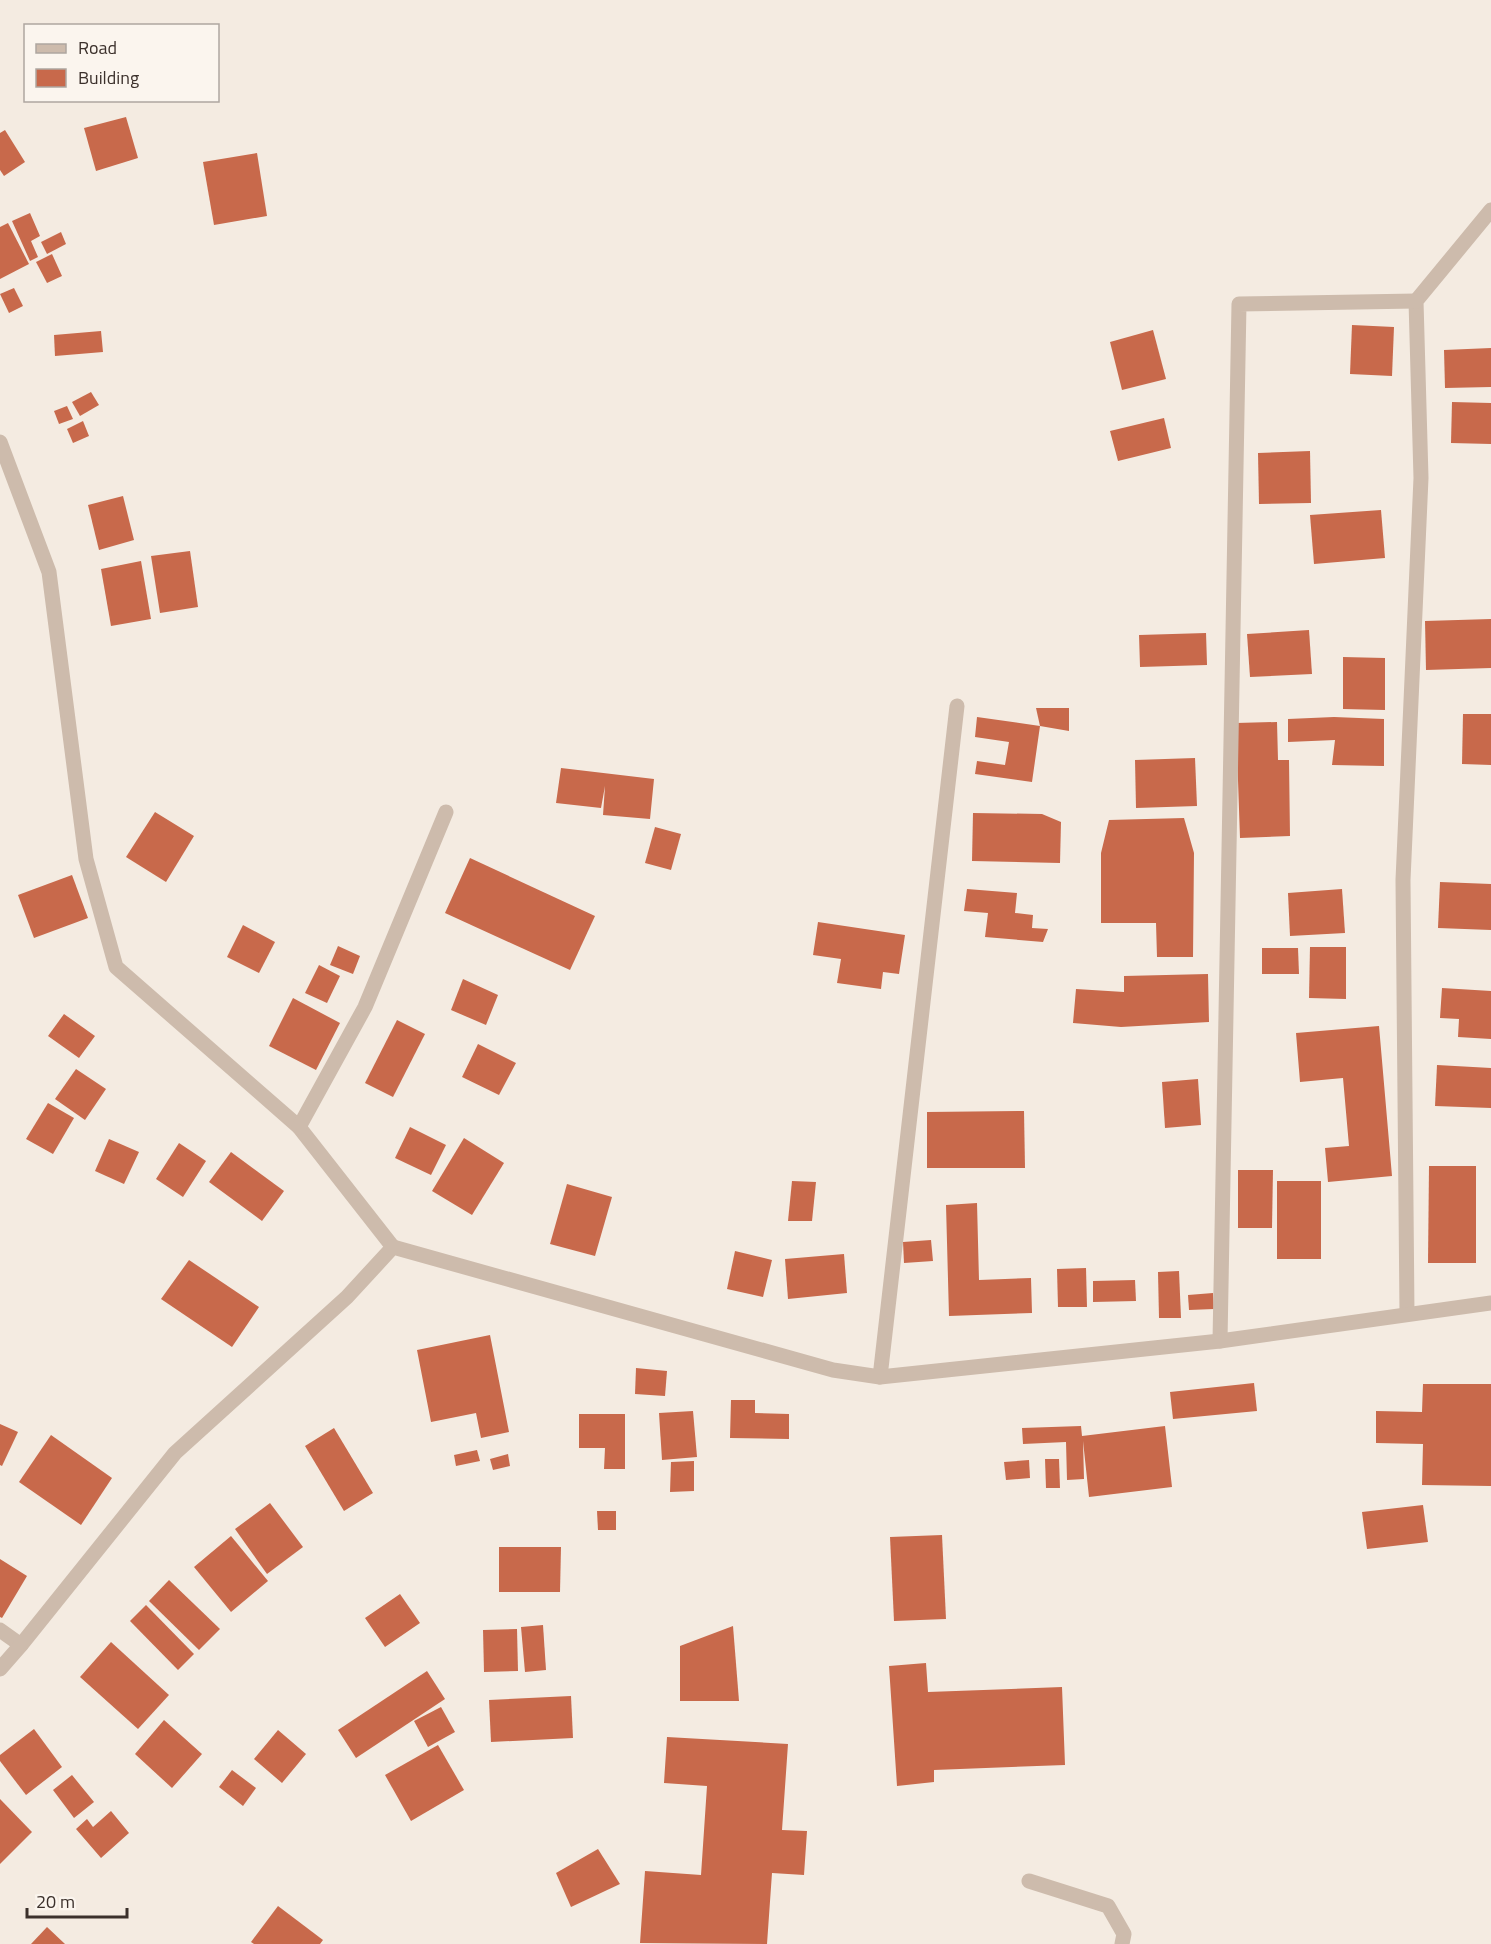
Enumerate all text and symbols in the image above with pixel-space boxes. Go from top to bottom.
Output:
legend [24,24,219,102]
text: Road [78,34,117,61]
text: Building [78,64,139,91]
scale bar [27,1881,128,1919]
text: 20 m [36,1888,75,1915]

